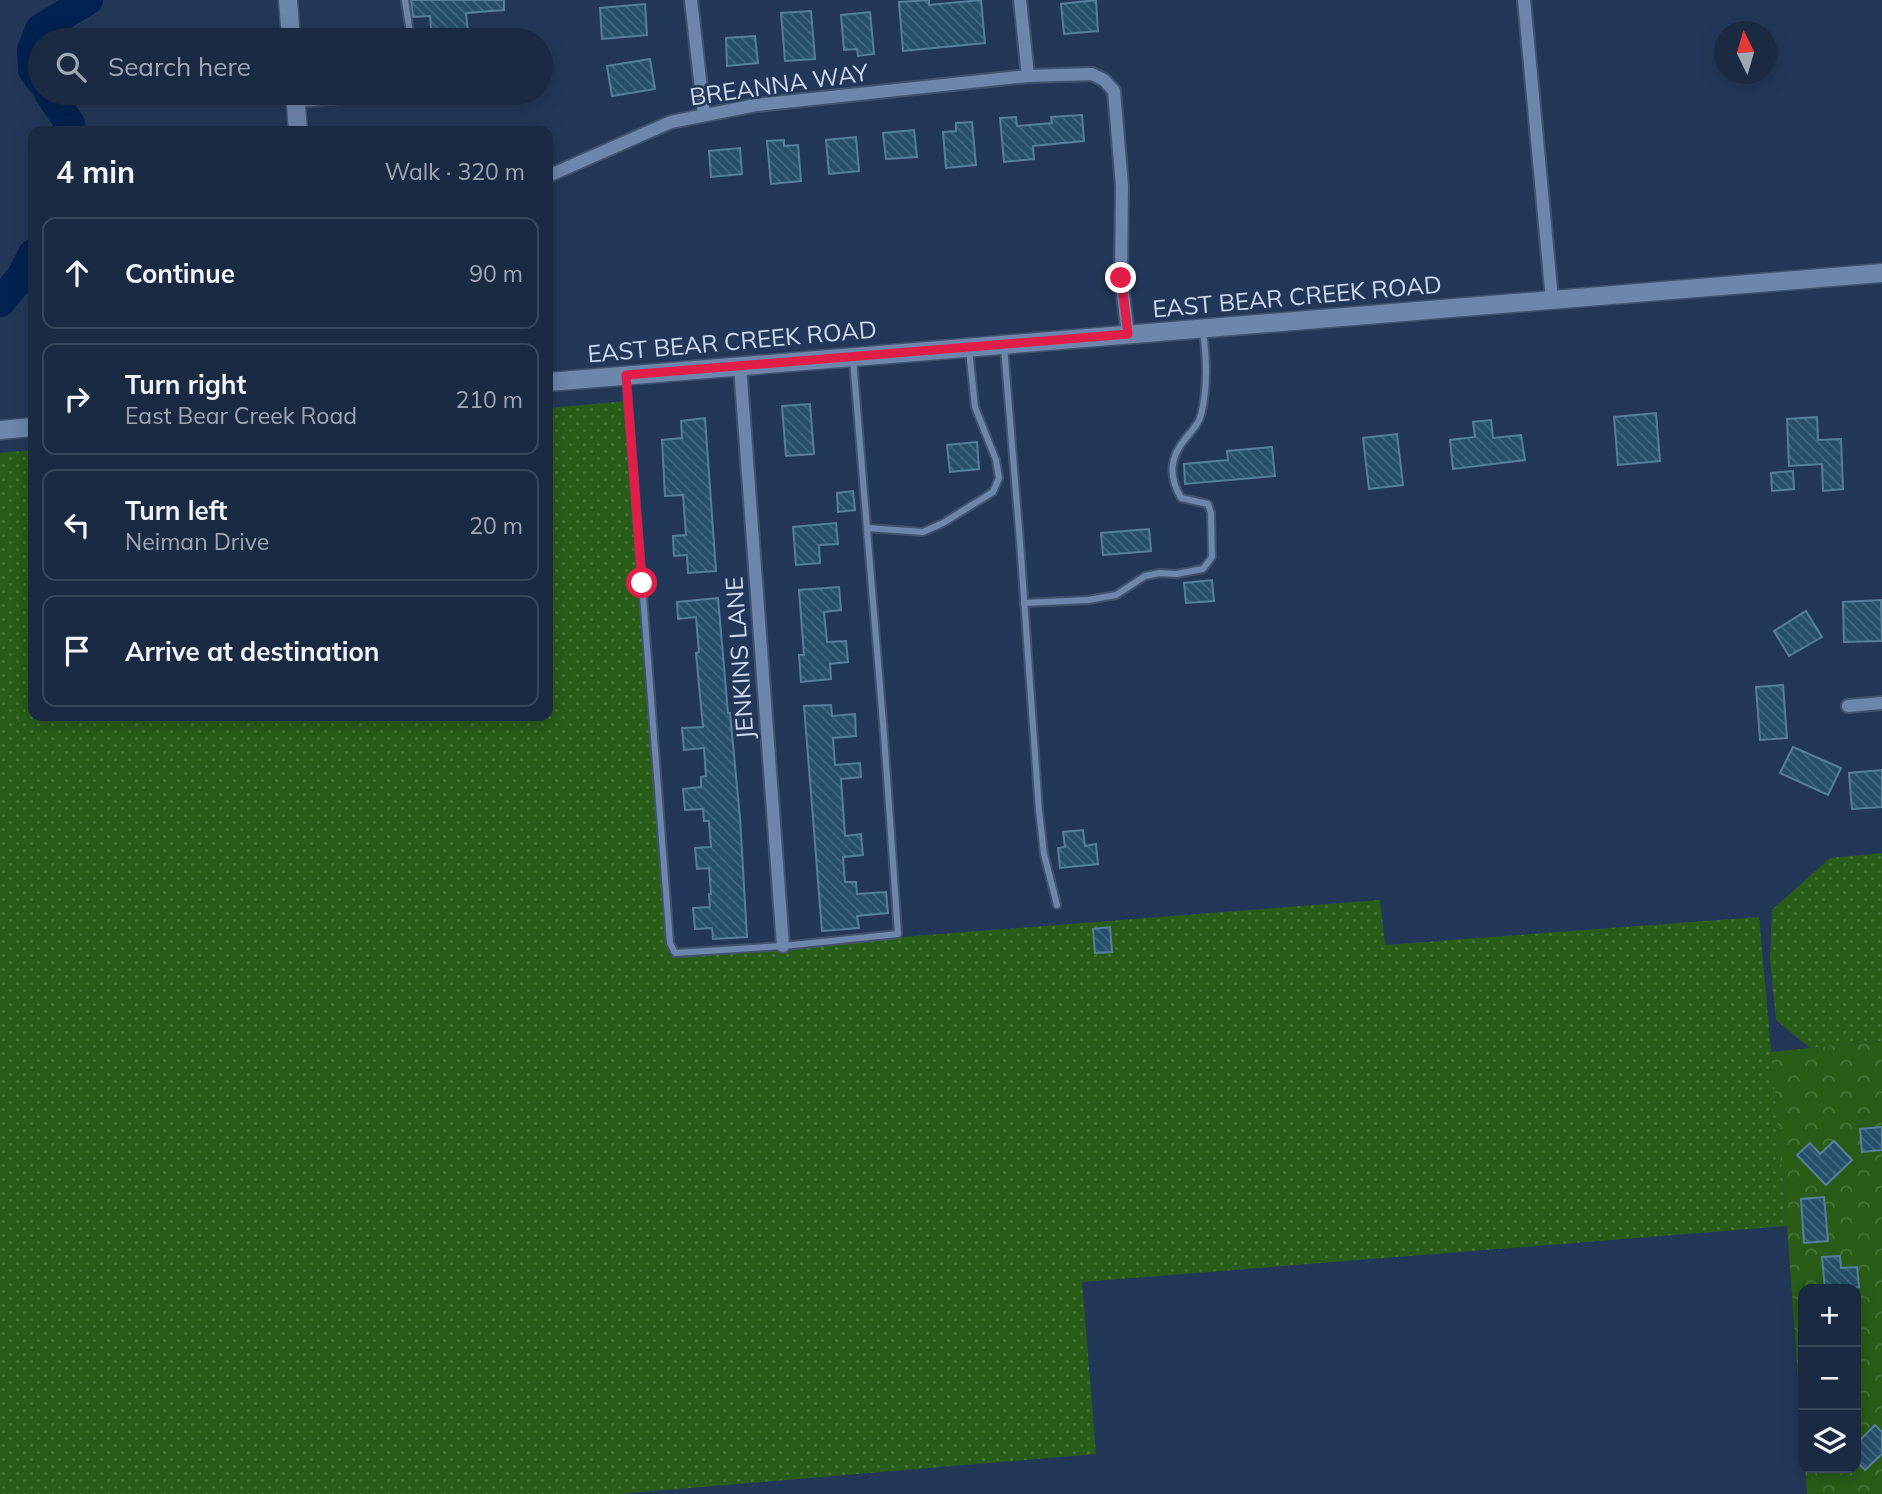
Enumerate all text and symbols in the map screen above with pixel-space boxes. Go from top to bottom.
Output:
north arrow [1714,21,1777,84]
search box [28,28,553,105]
icon: search [52,48,90,86]
text: Search here [108,50,251,83]
street label: BREANNA WAY [688,57,871,111]
text: 4 min [56,153,135,191]
text: Walk · 320 m [385,157,525,186]
icon: ahead [58,254,96,292]
text: Continue [125,257,235,290]
text: 90 m [469,259,523,288]
route end [1105,262,1136,293]
street label: EAST BEAR CREEK ROAD [1151,268,1443,324]
street label: EAST BEAR CREEK ROAD [586,313,878,369]
text: Turn right [125,368,246,401]
icon: right [58,380,96,418]
text: 210 m [455,385,523,414]
text: East Bear Creek Road [125,401,357,430]
text: Turn left [125,494,227,527]
icon: left [58,506,96,544]
text: 20 m [469,511,523,540]
text: Neiman Drive [125,527,269,556]
route start [626,567,657,598]
street label: JENKINS LANE [718,576,760,740]
icon: arrive [58,632,96,670]
text: Arrive at destination [125,635,380,668]
map controls [1798,1284,1861,1473]
button: + [1798,1284,1861,1347]
button: − [1798,1347,1861,1410]
button: layers [1798,1410,1861,1473]

